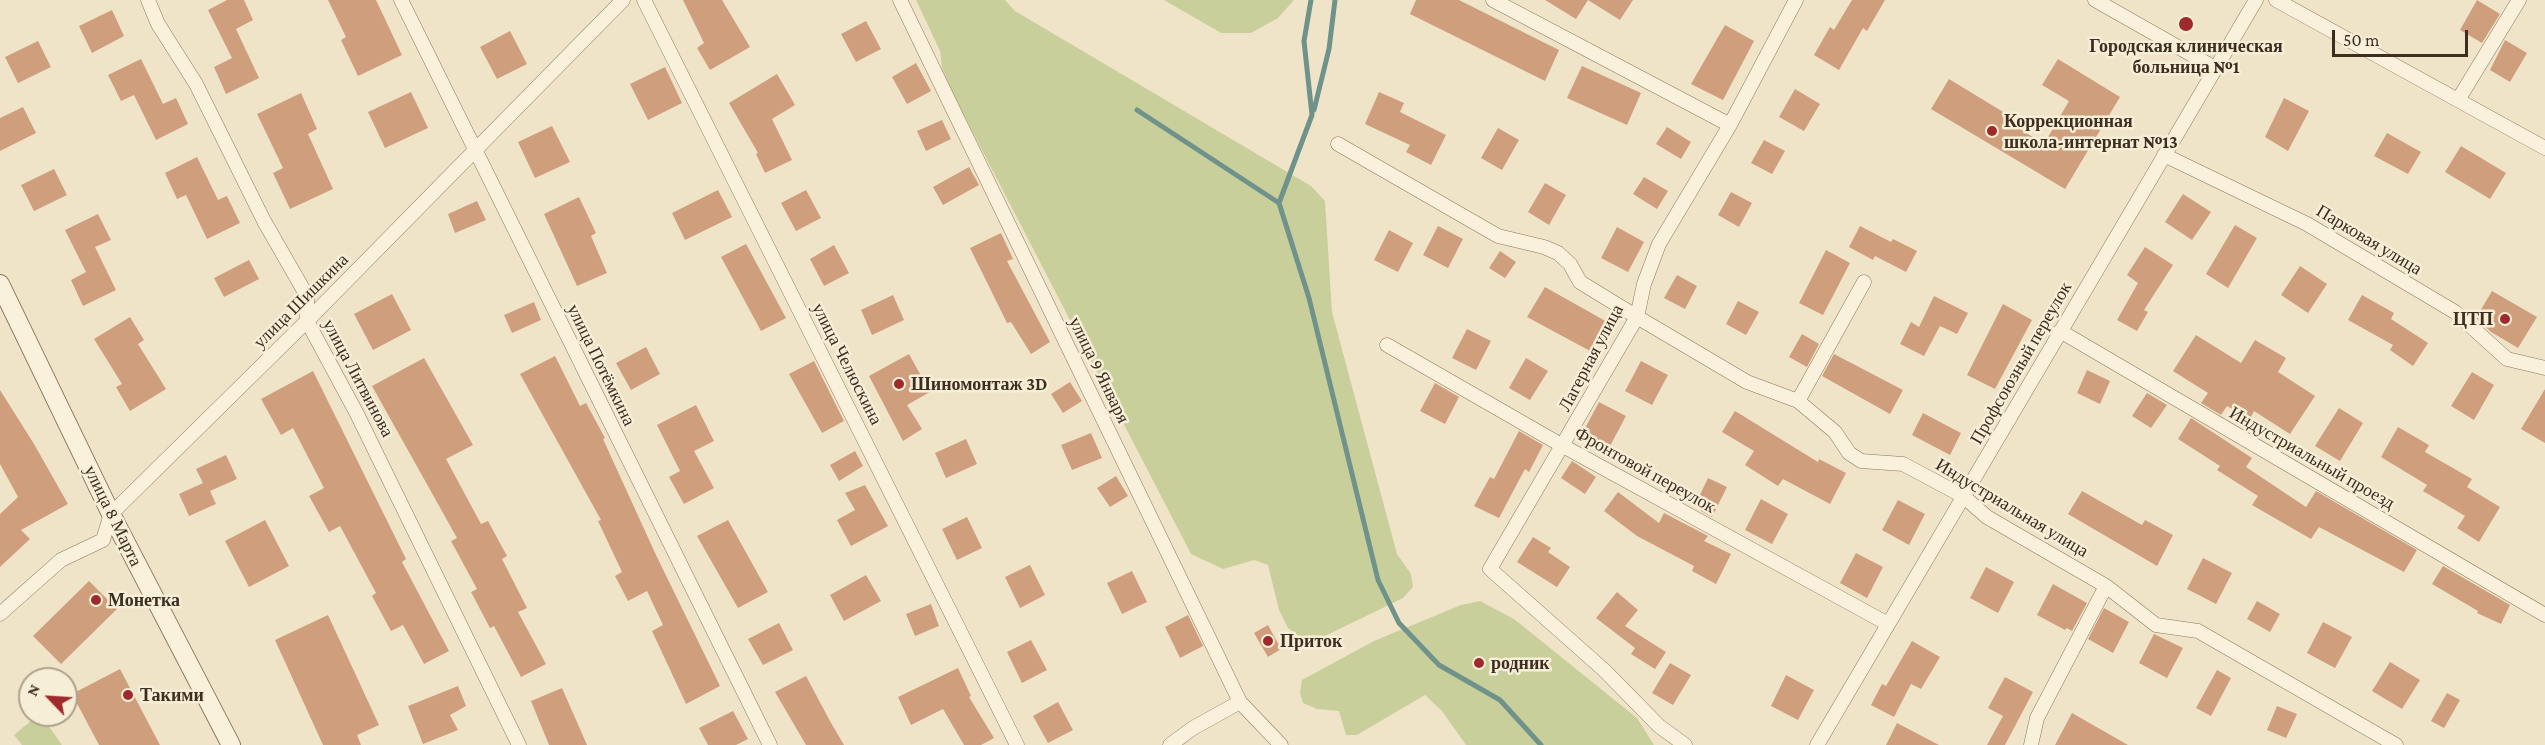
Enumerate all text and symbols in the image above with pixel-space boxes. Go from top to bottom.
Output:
marker: Городская клиническая больница №1 [2177,15,2195,33]
scale bar [2335,18,2472,56]
text: 50 m [2343,30,2380,50]
place label: Городская клиническая больница №1 [2089,35,2283,78]
place label: Коррекционная школа-интернат №13 [2004,110,2178,152]
marker: Коррекционная школа-интернат №13 [1985,124,1999,138]
street label: Парковая улица [2312,200,2426,280]
street label: улица Шишкина [249,249,353,353]
street label: Профсоюзный переулок [1966,278,2076,448]
street label: улица Челюскина [807,299,887,429]
street label: улица Потёмкина [562,301,640,429]
street label: Лагерная улица [1554,301,1628,415]
place label: ЦТП [2453,308,2493,330]
marker: ЦТП [2498,312,2512,326]
street label: улица 9 Января [1064,313,1134,427]
street label: улица Литвинова [318,315,398,441]
place label: Шиномонтаж 3D [911,373,1047,395]
marker: Шиномонтаж 3D [892,377,906,391]
street label: Индустриальный проезд [2225,402,2399,514]
street label: Фронтовой переулок [1571,422,1719,518]
street label: Индустриальная улица [1932,454,2092,562]
street label: улица 8 Марта [79,462,147,570]
place label: Монетка [108,589,180,611]
marker: Монетка [89,593,103,607]
place label: Приток [1280,630,1342,652]
marker: Приток [1261,634,1275,648]
place label: родник [1491,652,1550,674]
marker: родник [1472,656,1486,670]
north arrow [18,667,78,727]
text: N [23,681,43,699]
place label: Такими [140,684,204,706]
marker: Такими [121,688,135,702]

